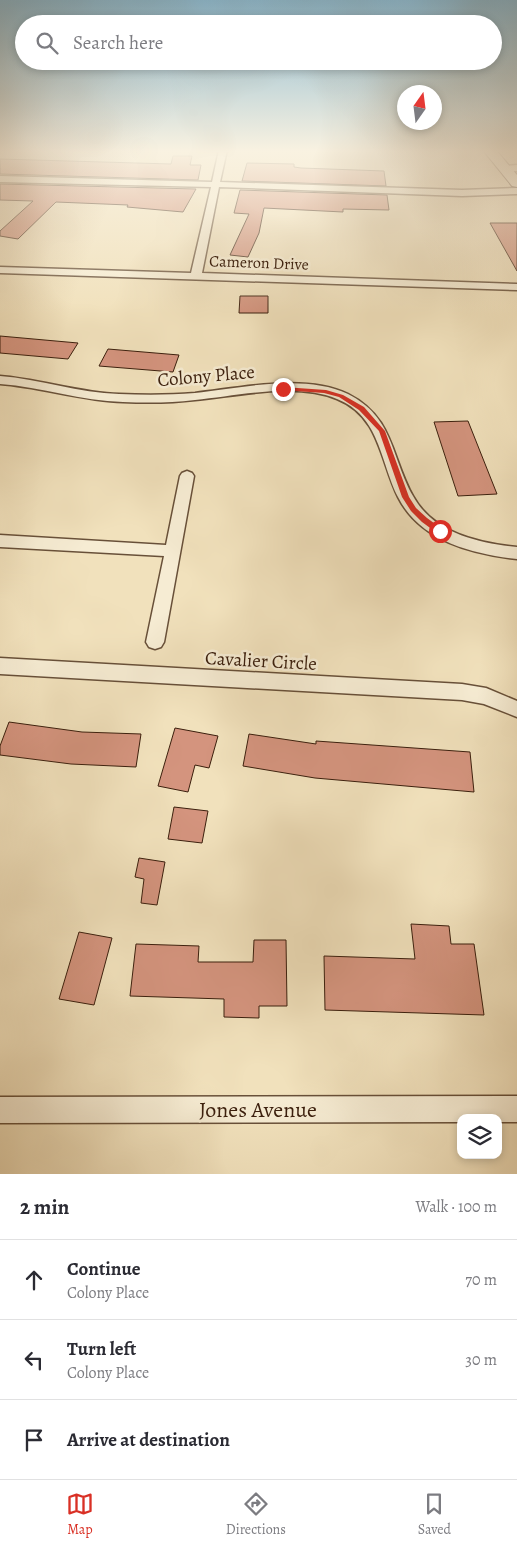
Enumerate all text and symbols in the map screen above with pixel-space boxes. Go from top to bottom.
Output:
search box [15,15,502,70]
icon: search [33,29,61,57]
text: Search here [73,30,163,56]
north arrow [397,85,442,130]
street label: Cameron Drive [209,250,309,276]
street label: Colony Place [156,359,256,393]
route end [272,378,295,401]
route start [429,520,452,543]
street label: Cavalier Circle [204,645,318,677]
street label: Jones Avenue [199,1095,317,1125]
map controls [457,1114,502,1159]
button: layers [457,1114,502,1159]
text: 2 min [20,1193,69,1221]
text: Walk · 100 m [416,1196,497,1218]
text: Continue [67,1256,141,1282]
icon: ahead [20,1266,48,1294]
text: 70 m [465,1269,497,1291]
text: Colony Place [67,1282,149,1304]
text: Turn left [67,1336,136,1362]
icon: left [20,1346,48,1374]
text: 30 m [465,1349,497,1371]
text: Colony Place [67,1362,149,1384]
icon: arrive [20,1426,48,1454]
text: Arrive at destination [67,1427,230,1453]
tab: Map [66,1490,94,1539]
tab: Directions [226,1490,286,1539]
tab: Saved [418,1490,451,1539]

